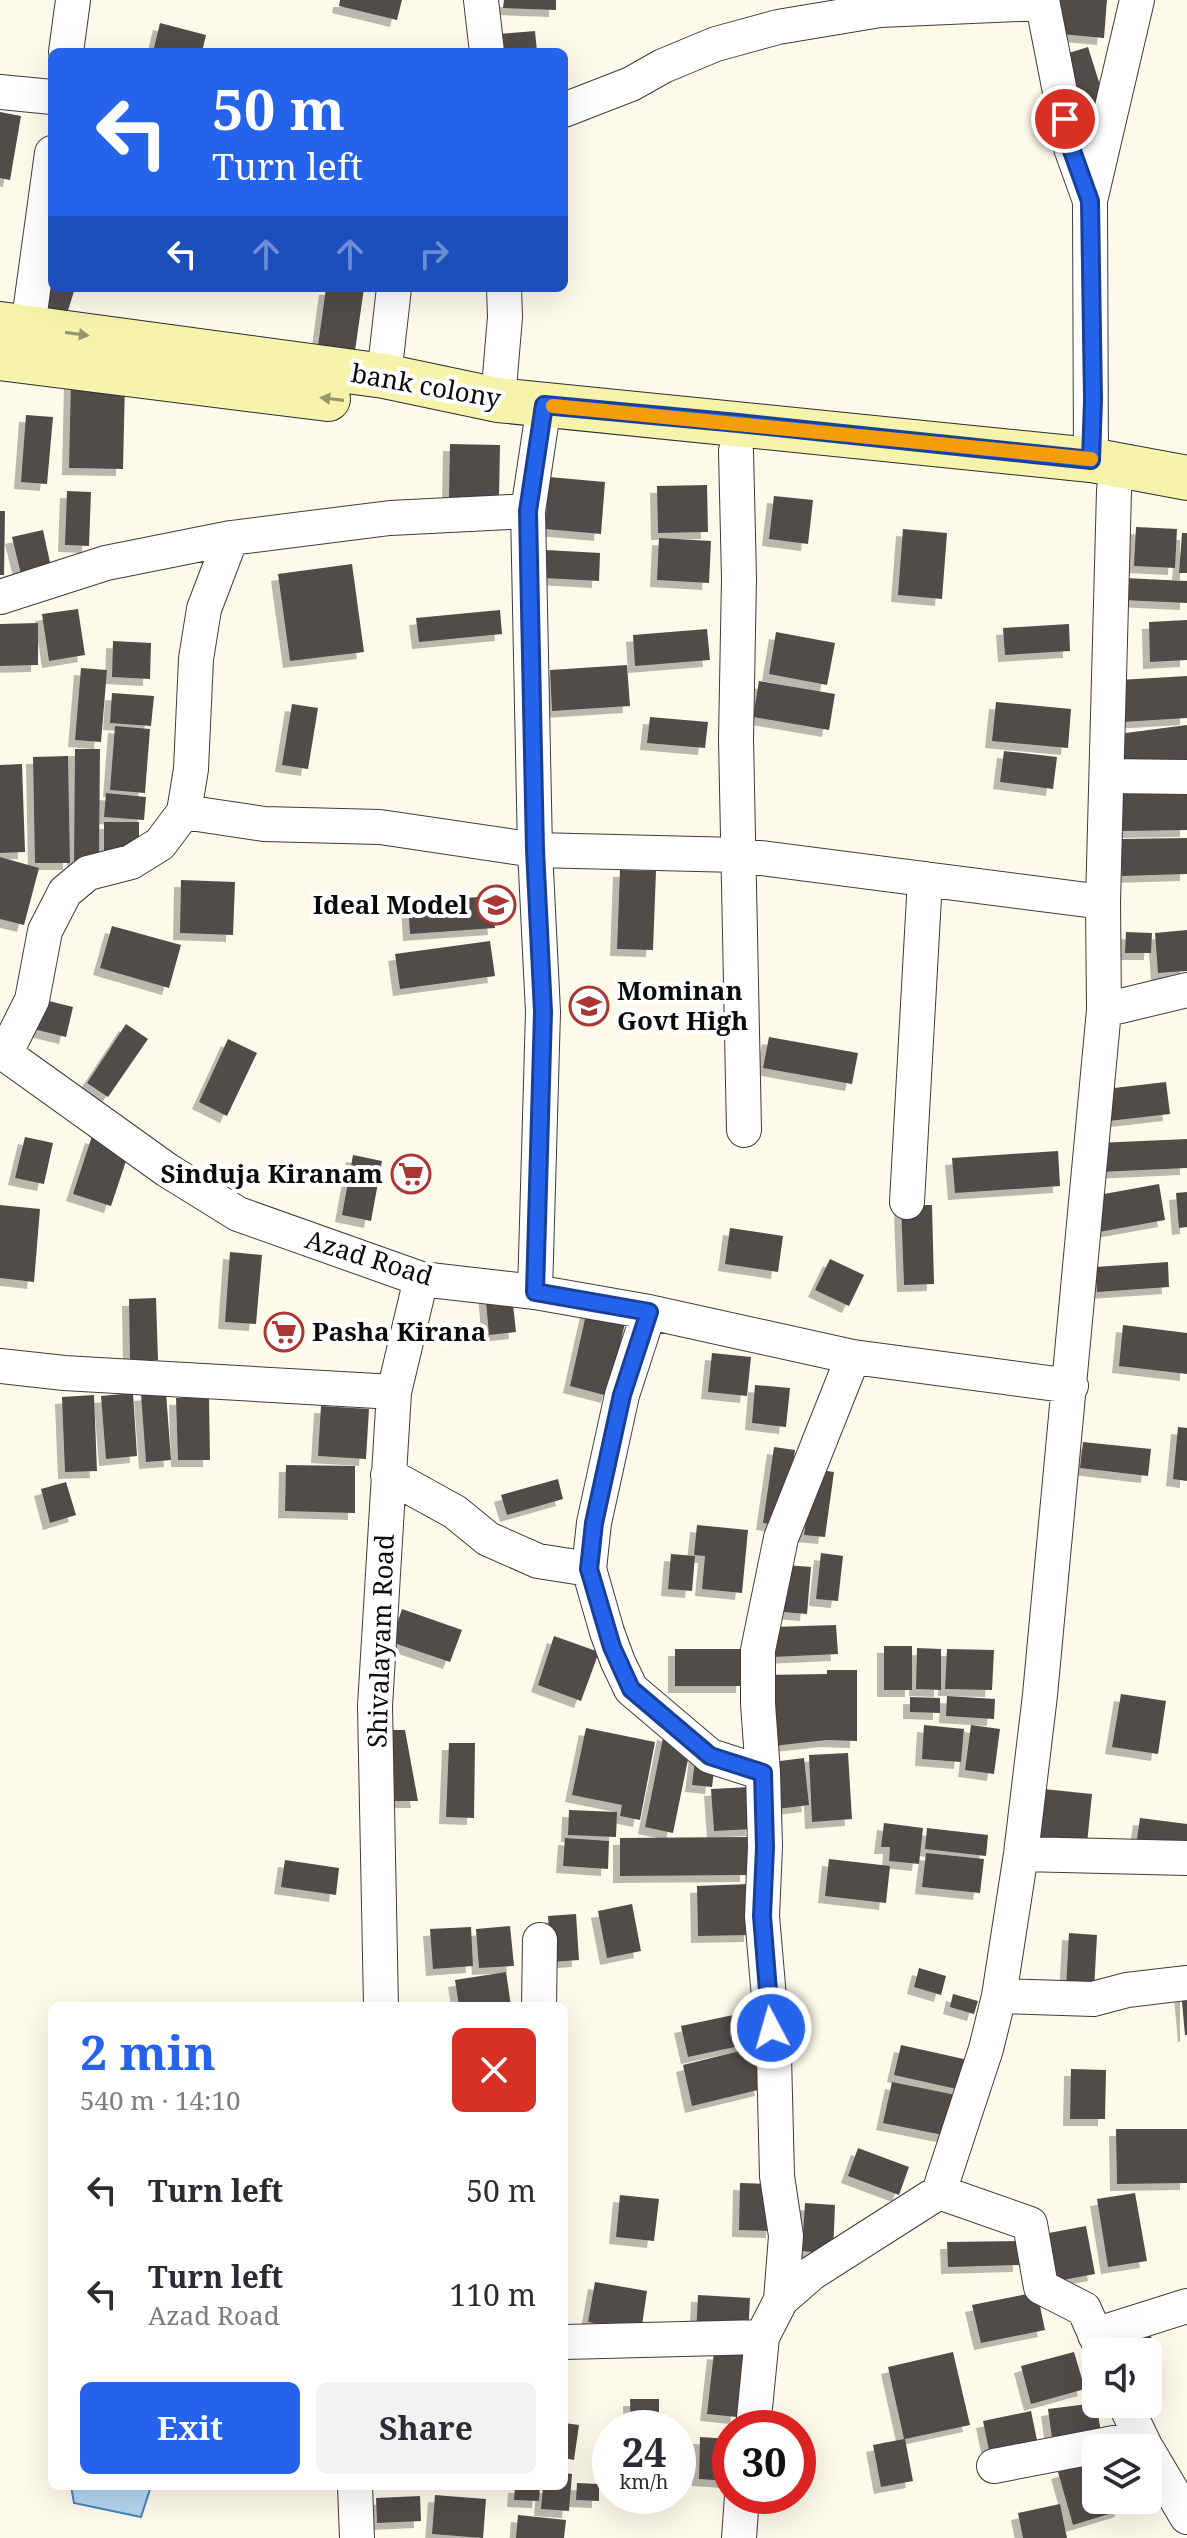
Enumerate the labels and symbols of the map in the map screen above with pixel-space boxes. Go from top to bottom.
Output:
pin [1031,85,1099,153]
one-way arrow [65,328,90,341]
street label: bank colony [349,354,504,416]
one-way arrow [319,393,344,406]
school or university icon: Ideal Model [475,884,517,926]
place label: Ideal Model [313,886,468,922]
place label: Mominan Govt High [617,972,748,1038]
school or university icon: Mominan Govt High [568,985,610,1027]
supermarket icon: Sinduja Kiranam [390,1153,432,1195]
place label: Sinduja Kiranam [160,1155,383,1191]
street label: Azad Road [301,1221,438,1294]
supermarket icon: Pasha Kirana [263,1311,305,1353]
place label: Pasha Kirana [312,1313,486,1349]
street label: Shivalayam Road [358,1533,402,1749]
position arrow [729,1986,813,2070]
speed limit sign: 30 [712,2410,816,2514]

